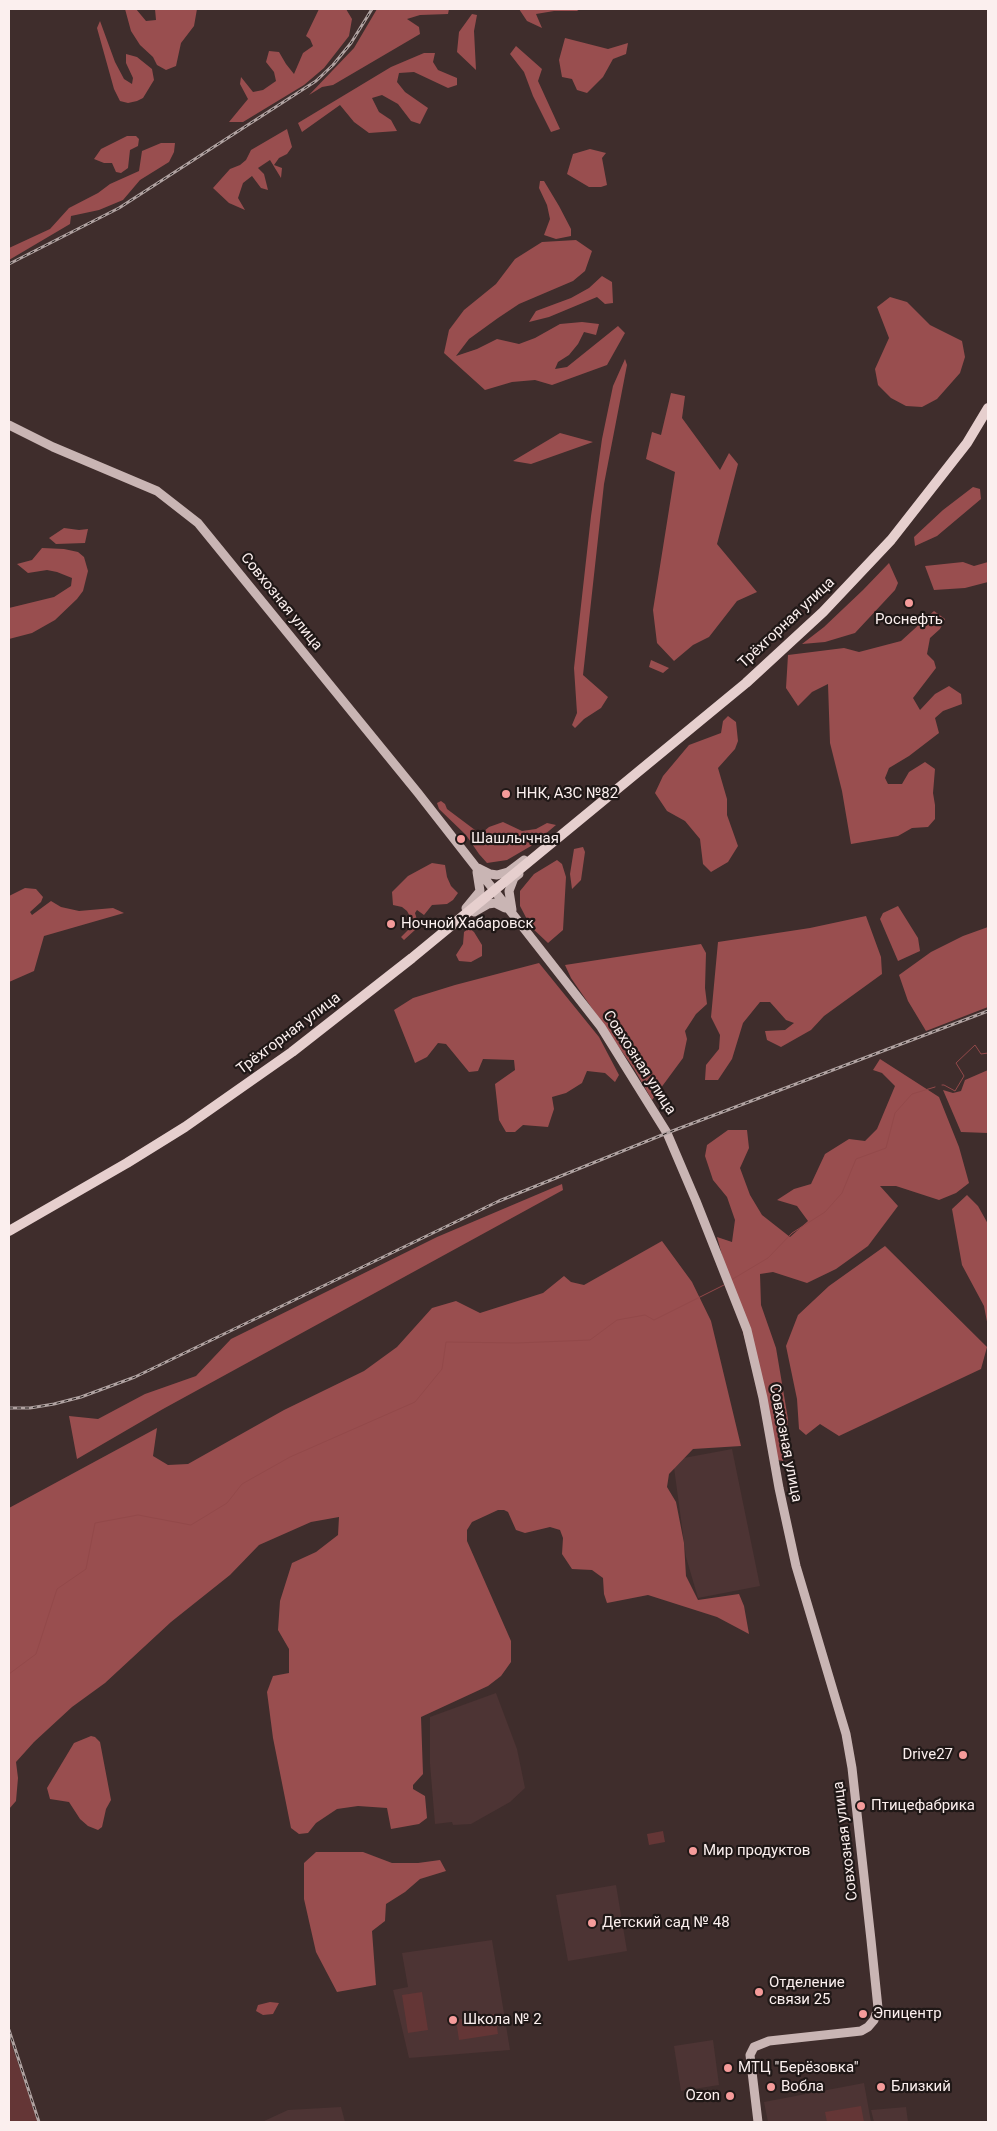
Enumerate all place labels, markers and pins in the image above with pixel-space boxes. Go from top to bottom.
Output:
marker: Роснефть [903,597,915,609]
place label: Роснефть [875,611,943,629]
place label: ННК, АЗС №82 [516,785,618,803]
marker: ННК, АЗС №82 [500,788,512,800]
place label: Шашлычная [471,830,559,848]
marker: Шашлычная [455,833,467,845]
place label: Ночной Хабаровск [401,915,534,933]
marker: Ночной Хабаровск [385,918,397,930]
place label: Drive27 [902,1746,953,1764]
marker: Drive27 [957,1749,969,1761]
place label: Птицефабрика [871,1797,975,1815]
marker: Птицефабрика [855,1800,867,1812]
place label: Мир продуктов [703,1842,810,1860]
marker: Мир продуктов [687,1845,699,1857]
place label: Детский сад № 48 [602,1914,730,1932]
marker: Детский сад № 48 [586,1917,598,1929]
place label: Отделение связи 25 [769,1974,845,2009]
marker: Отделение связи 25 [753,1986,765,1998]
place label: Эпицентр [873,2005,942,2023]
marker: Эпицентр [857,2008,869,2020]
place label: Школа № 2 [463,2011,542,2029]
marker: Школа № 2 [447,2014,459,2026]
place label: МТЦ "Берёзовка" [738,2059,858,2077]
marker: МТЦ "Берёзовка" [722,2062,734,2074]
place label: Вобла [781,2078,824,2096]
place label: Близкий [891,2078,951,2096]
marker: Вобла [765,2081,777,2093]
marker: Близкий [875,2081,887,2093]
place label: Ozon [686,2087,720,2105]
marker: Ozon [724,2090,736,2102]

